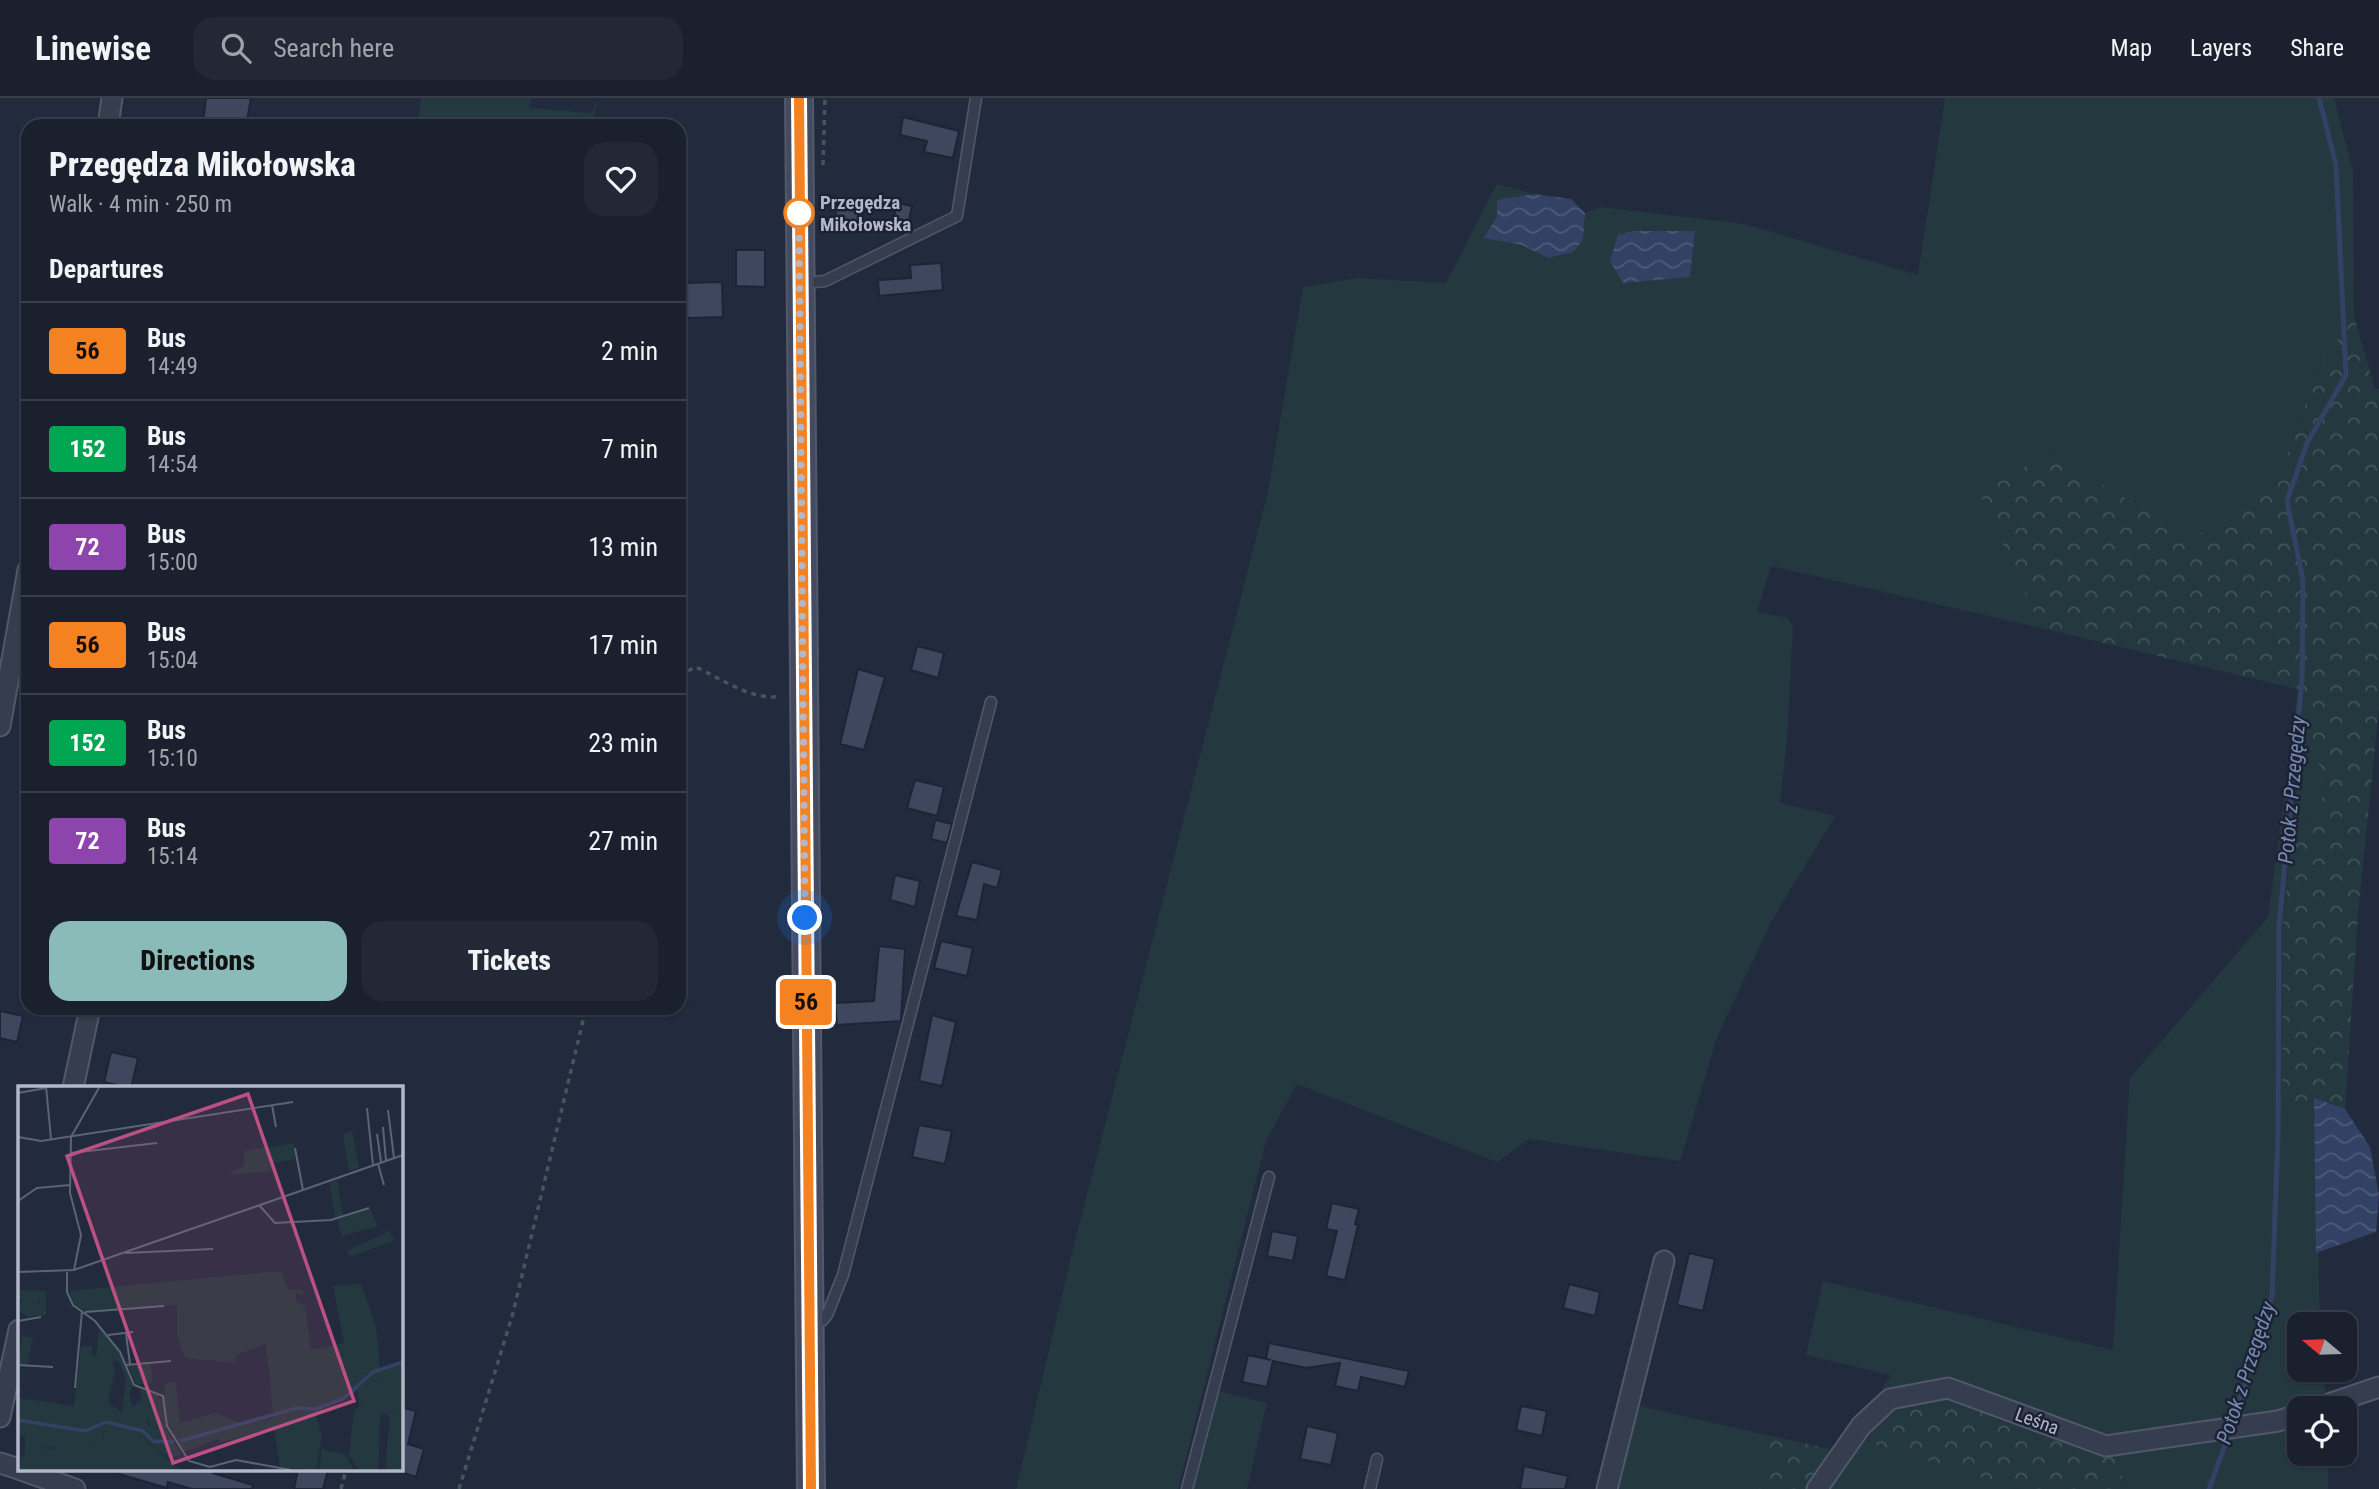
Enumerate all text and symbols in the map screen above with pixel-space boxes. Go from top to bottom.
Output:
search box [193,17,683,80]
text: Linewise [35,29,151,68]
icon: search [217,29,255,67]
text: Search here [273,33,394,63]
text: Map [2111,34,2152,62]
text: Layers [2190,34,2252,62]
text: Share [2290,34,2344,62]
button: heart [584,142,658,216]
text: Przegędza Mikołowska [49,145,356,184]
text: Walk · 4 min · 250 m [49,191,232,218]
place label: Przegędza Mikołowska [820,191,911,236]
marker: Przegędza Mikołowska [784,198,814,228]
text: Departures [49,254,164,284]
text: Bus [147,323,186,353]
text: 2 min [601,336,658,366]
text: 56 [75,337,100,365]
text: 14:49 [147,353,198,380]
text: Bus [147,421,186,451]
text: 7 min [601,434,658,464]
text: 152 [69,435,106,463]
text: 14:54 [147,451,198,478]
text: Bus [147,519,186,549]
text: 13 min [588,532,658,562]
text: 72 [75,533,100,561]
text: 15:00 [147,549,198,576]
text: Bus [147,617,186,647]
text: 17 min [588,630,658,660]
text: 56 [75,631,100,659]
text: 15:04 [147,647,198,674]
text: Bus [147,715,186,745]
water label: Potok z Przegędzy [2274,715,2310,865]
text: 23 min [588,728,658,758]
text: 152 [69,729,106,757]
text: 15:10 [147,745,198,772]
text: Bus [147,813,186,843]
text: 27 min [588,826,658,856]
text: 72 [75,827,100,855]
text: 15:14 [147,843,198,870]
your location [787,900,822,935]
button: Directions [49,921,347,1001]
button: Tickets [361,921,658,1001]
line badge: 56 [774,979,838,1025]
text: 56 [794,988,818,1016]
inset map [18,1086,402,1472]
water label: Potok z Przegędzy [2212,1298,2280,1447]
north arrow [2287,1312,2357,1382]
map controls [2287,1312,2357,1466]
button: locate [2287,1396,2357,1466]
street label: Leśna [2012,1403,2062,1439]

